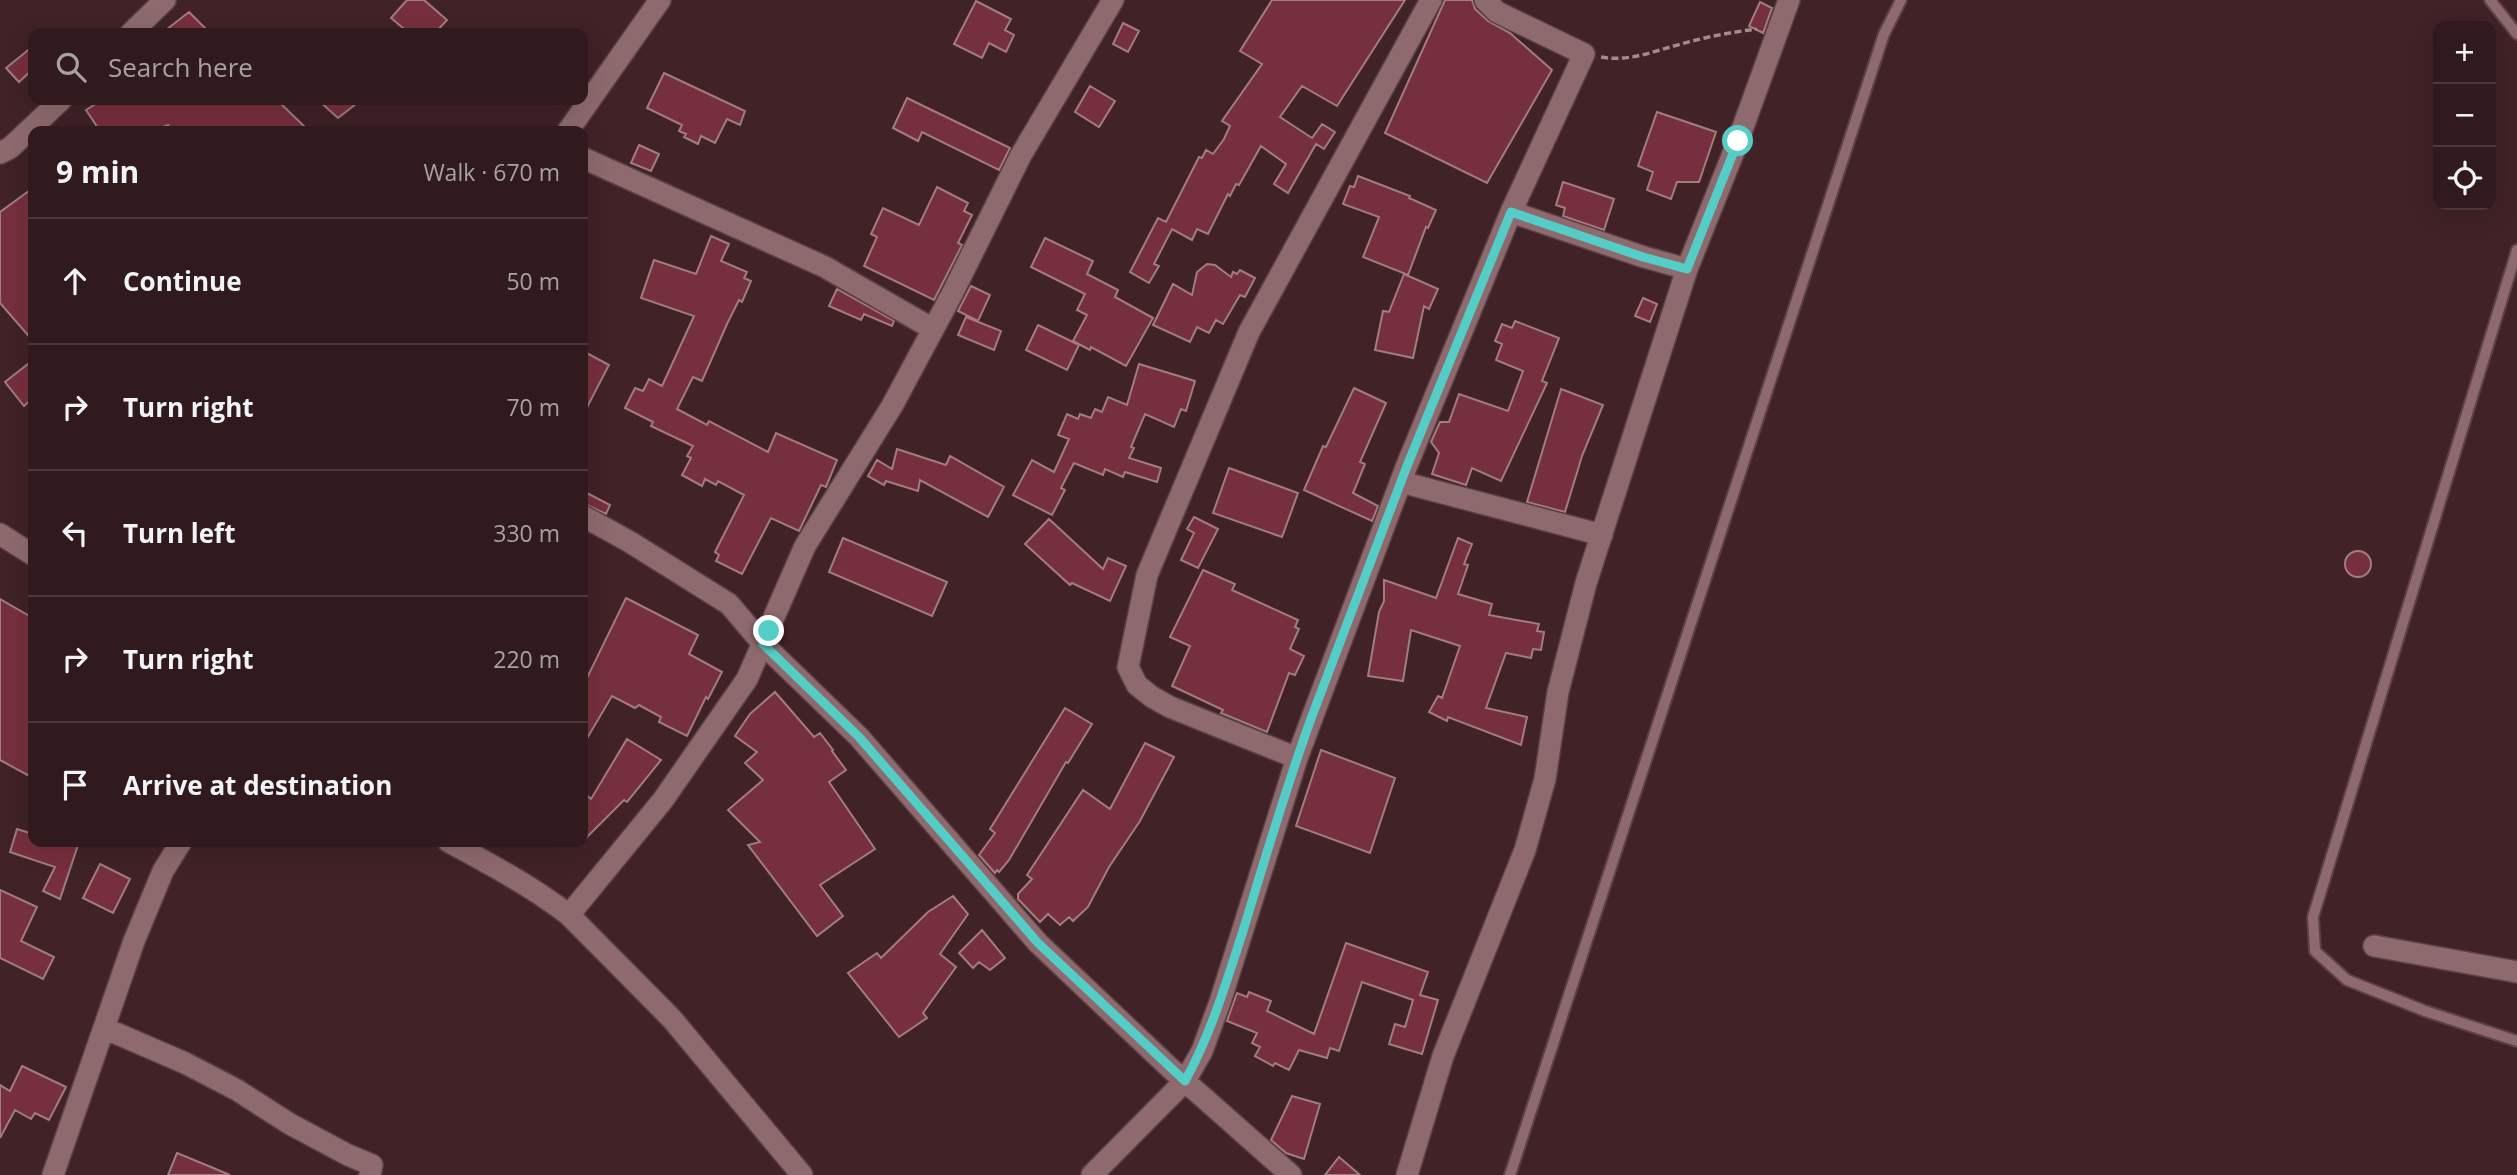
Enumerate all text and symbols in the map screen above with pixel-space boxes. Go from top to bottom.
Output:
map controls [2433,21,2496,210]
button: + [2433,21,2496,84]
search box [28,28,588,105]
icon: search [52,48,90,86]
text: Search here [108,49,253,85]
button: − [2433,84,2496,147]
route start [1722,125,1753,156]
button: locate [2433,147,2496,210]
text: 9 min [56,151,139,192]
text: Walk · 670 m [423,156,560,188]
icon: ahead [56,262,94,300]
text: Continue [123,263,242,299]
text: 50 m [506,265,560,297]
icon: right [56,388,94,426]
text: Turn right [123,389,254,425]
text: 70 m [506,391,560,423]
icon: left [56,514,94,552]
text: Turn left [123,515,235,551]
text: 330 m [493,517,560,549]
route end [753,615,784,646]
icon: right [56,640,94,678]
text: Turn right [123,641,254,677]
text: 220 m [493,643,560,675]
icon: arrive [56,766,94,804]
text: Arrive at destination [123,767,392,803]

